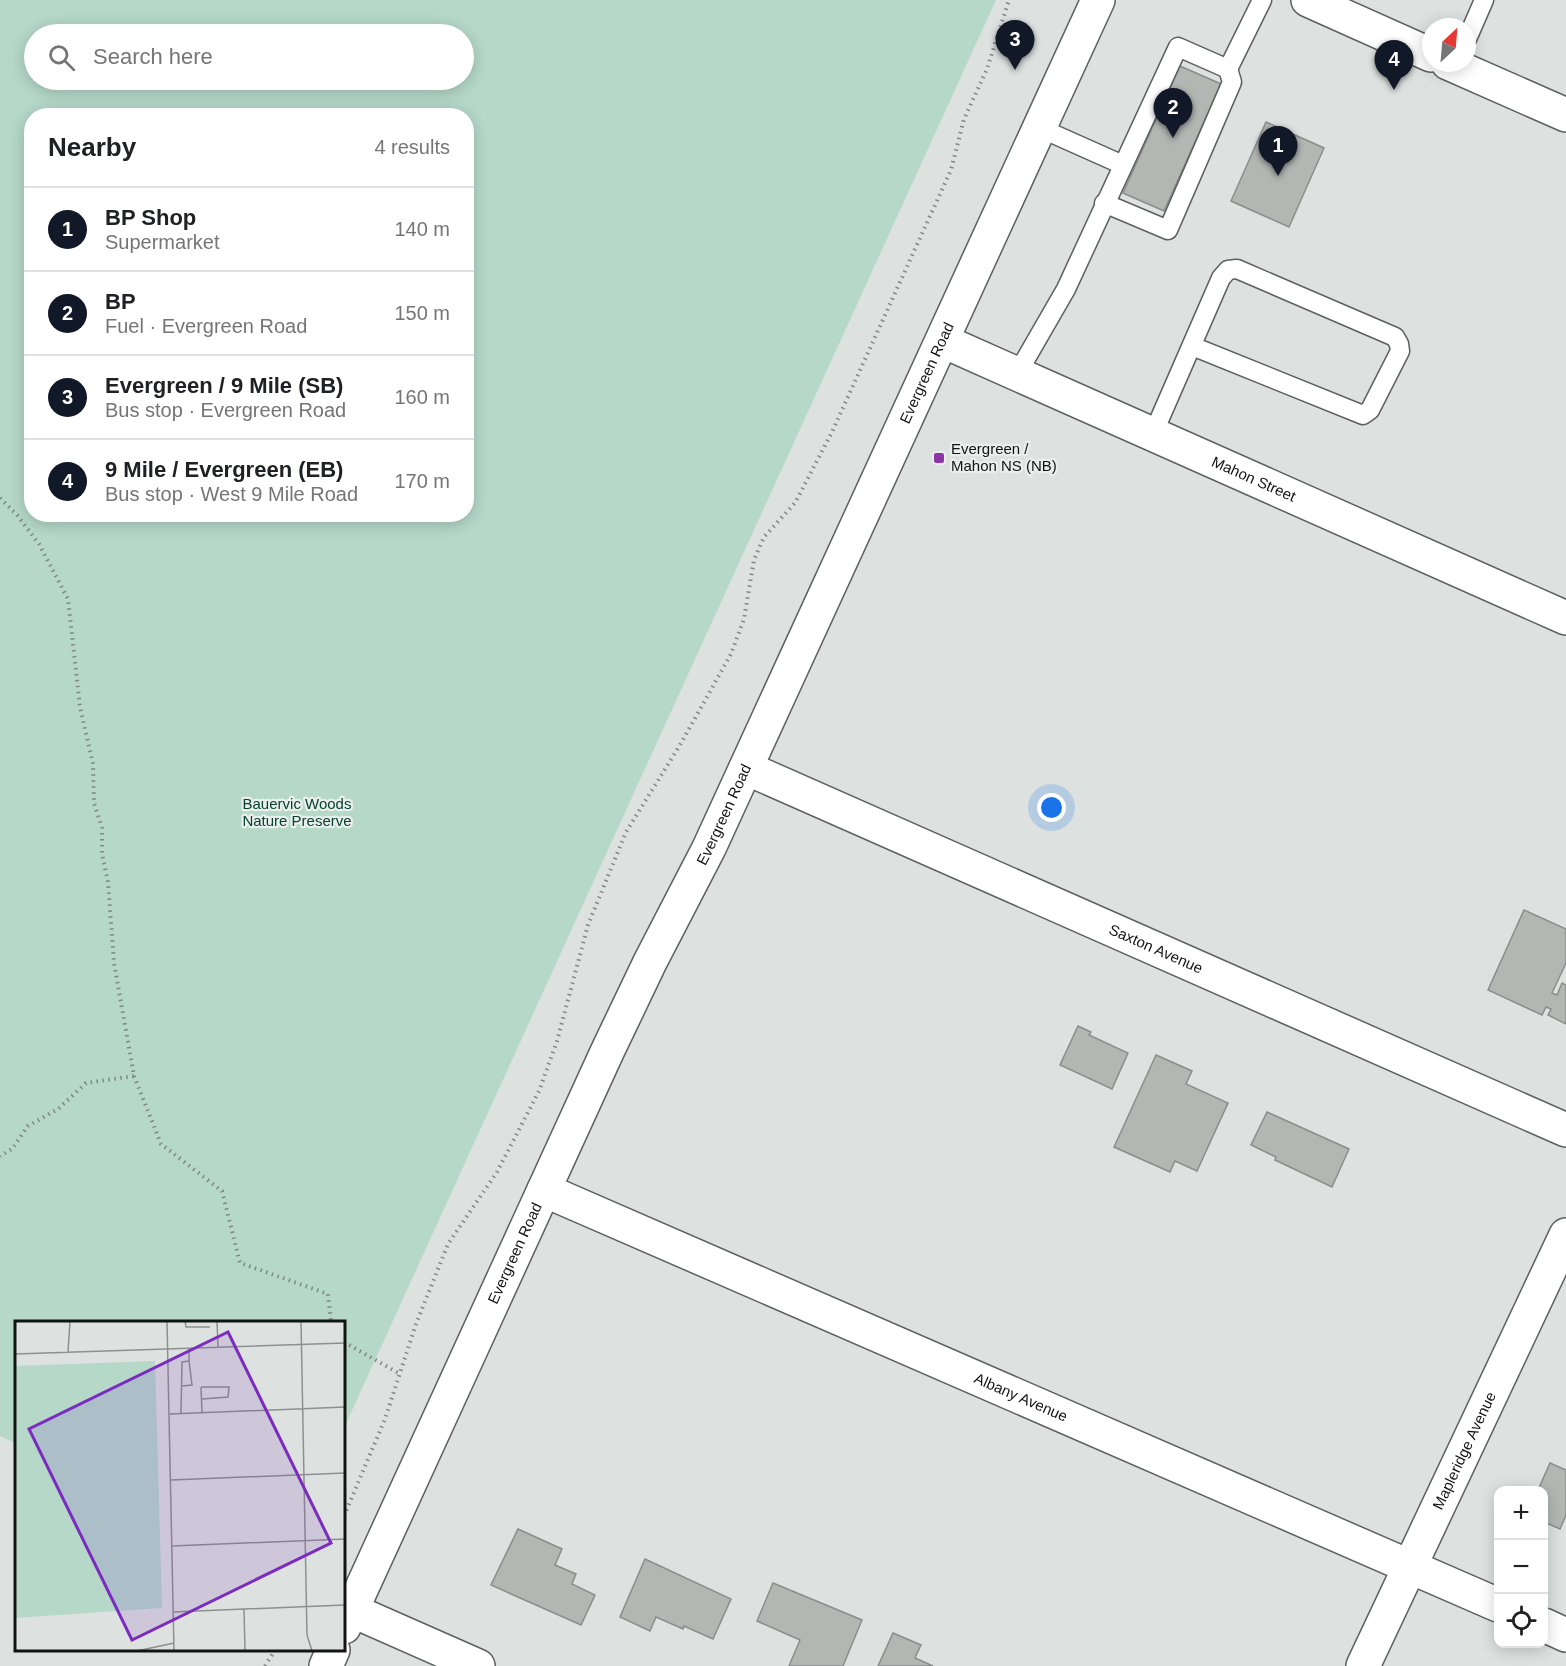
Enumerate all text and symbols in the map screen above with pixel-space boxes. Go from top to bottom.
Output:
north arrow [1422,18,1476,72]
pin: 3 [996,20,1034,70]
search box [24,24,474,90]
pin: 4 [1374,40,1414,90]
icon: search [45,41,78,74]
text: Search here [93,44,213,69]
pin: 2 [1154,88,1192,138]
pin: 1 [1258,126,1298,176]
text: Nearby [48,132,136,162]
text: 4 results [374,136,450,158]
text: BP Shop [105,205,196,230]
text: 1 [62,218,73,240]
text: 140 m [394,218,450,240]
text: Supermarket [105,231,220,253]
text: BP [105,289,136,314]
text: 2 [62,302,73,324]
text: 150 m [394,302,450,324]
text: Fuel · Evergreen Road [105,315,307,337]
street label: Evergreen Road [896,320,957,426]
text: Evergreen / 9 Mile (SB) [105,373,343,398]
text: 3 [62,386,73,408]
text: 160 m [394,386,450,408]
text: Bus stop · Evergreen Road [105,399,346,421]
place label: Evergreen / Mahon NS (NB) [951,440,1057,474]
marker: Evergreen / Mahon NS (NB) [932,451,946,465]
street label: Mahon Street [1209,453,1299,505]
text: 9 Mile / Evergreen (EB) [105,457,343,482]
text: 4 [62,470,73,492]
text: 170 m [394,470,450,492]
text: Bus stop · West 9 Mile Road [105,483,358,505]
street label: Evergreen Road [693,761,754,868]
your location [1037,793,1066,822]
park label: Bauervic Woods Nature Preserve [242,795,352,829]
street label: Saxton Avenue [1107,920,1206,977]
street label: Evergreen Road [484,1200,545,1306]
inset map [15,1321,345,1651]
street label: Albany Avenue [972,1369,1070,1425]
street label: Mapleridge Avenue [1429,1389,1499,1512]
map controls [1494,1486,1548,1648]
button: + [1494,1486,1548,1540]
button: − [1494,1540,1548,1594]
button: locate [1494,1594,1548,1648]

